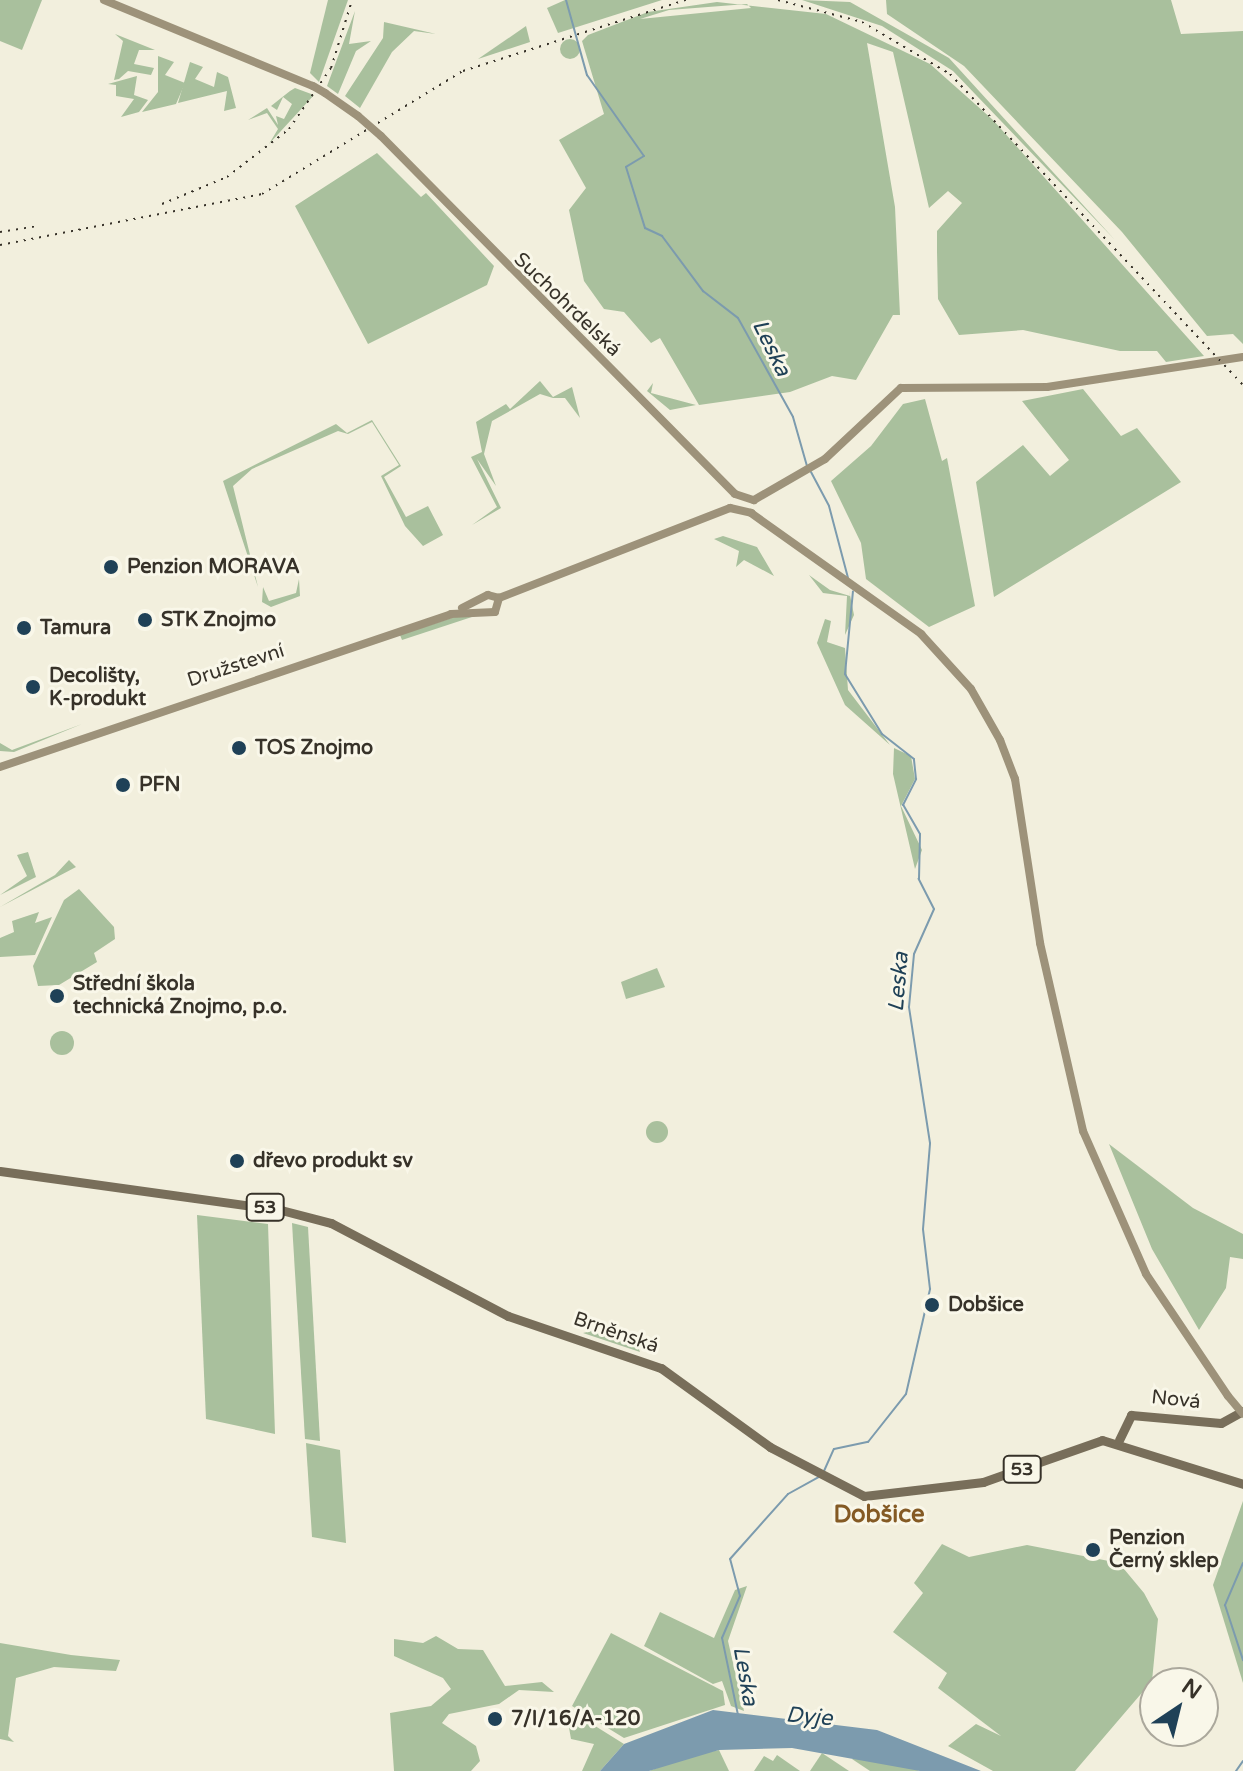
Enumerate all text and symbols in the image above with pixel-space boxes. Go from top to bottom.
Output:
street label: Suchohrdelská [509,248,625,362]
water label: Leska [746,315,796,381]
place label: Penzion MORAVA [127,555,300,579]
marker: Penzion MORAVA [102,558,120,576]
place label: STK Znojmo [161,608,276,632]
marker: STK Znojmo [136,611,154,629]
place label: Tamura [40,616,111,640]
marker: Tamura [15,619,33,637]
street label: Družstevní [184,639,288,693]
place label: Decolišty, K-produkt [49,664,146,711]
marker: Decolišty, K-produkt [24,678,42,696]
place label: TOS Znojmo [255,736,373,760]
marker: TOS Znojmo [230,739,248,757]
place label: PFN [139,773,181,797]
marker: PFN [114,776,132,794]
water label: Leska [883,951,915,1013]
place label: Střední škola technická Znojmo, p.o. [73,972,287,1019]
marker: Střední škola technická Znojmo, p.o. [48,987,66,1005]
place label: dřevo produkt sv [253,1149,413,1173]
marker: dřevo produkt sv [228,1152,246,1170]
road number: 53 [245,1193,285,1221]
place label: Dobšice [948,1293,1024,1317]
marker: Dobšice [923,1296,941,1314]
street label: Brněnská [570,1307,662,1359]
street label: Nová [1150,1385,1202,1415]
road number: 53 [1002,1455,1042,1483]
district label: Dobšice [833,1501,925,1529]
place label: Penzion Černý sklep [1109,1526,1219,1573]
marker: Penzion Černý sklep [1084,1541,1102,1559]
water label: Leska [727,1644,763,1708]
north arrow [1139,1667,1219,1747]
text: N [1177,1673,1206,1705]
water label: Dyje [785,1702,833,1732]
place label: 7/I/16/A-120 [511,1707,640,1731]
marker: 7/I/16/A-120 [486,1710,504,1728]

